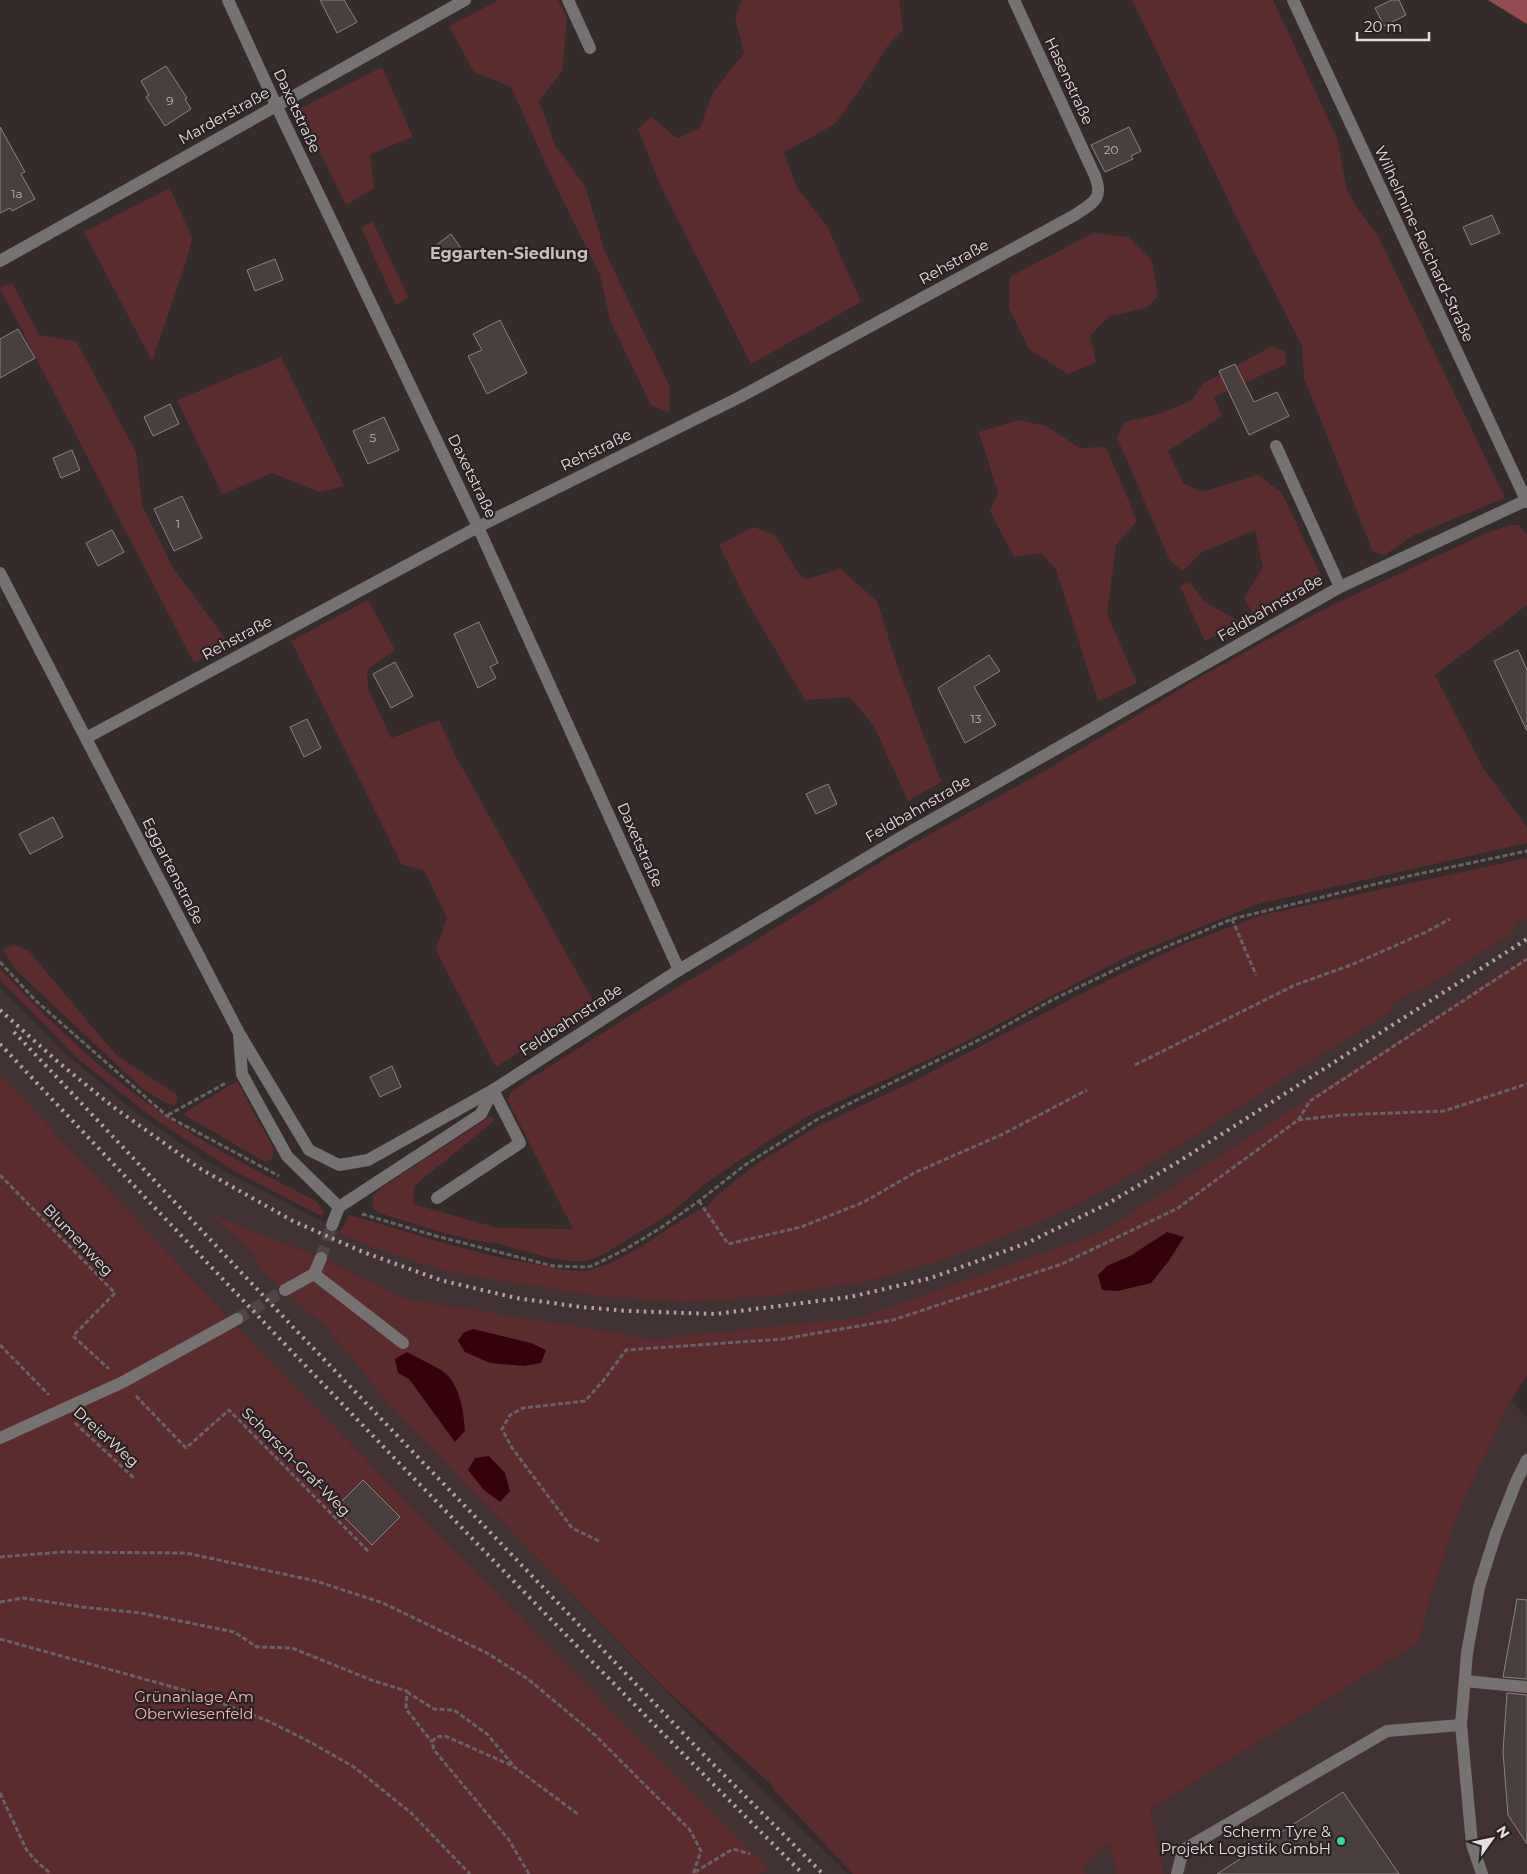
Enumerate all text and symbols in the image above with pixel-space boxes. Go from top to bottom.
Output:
scale bar [1357,10,1430,42]
text: 20 m [1364,17,1402,36]
street label: Hasenstraße [1041,34,1098,128]
street label: Daxetstraße [270,66,325,156]
street label: Marderstraße [175,83,273,148]
house number: 9 [166,93,174,108]
house number: 20 [1104,142,1118,157]
street label: Wilhelmine-Reichard-Straße [1371,143,1478,345]
house number: 1a [11,186,23,201]
street label: Rehstraße [916,235,992,288]
district label: Eggarten-Siedlung [430,244,588,263]
street label: Rehstraße [557,424,634,475]
house number: 5 [370,430,377,445]
street label: Daxetstraße [444,431,501,521]
house number: 1 [176,516,180,531]
street label: Feldbahnstraße [1214,570,1326,645]
street label: Rehstraße [198,611,275,664]
house number: 13 [970,711,982,726]
street label: Feldbahnstraße [862,771,974,846]
street label: Daxetstraße [613,799,668,890]
street label: Eggartenstraße [138,814,209,927]
street label: Feldbahnstraße [516,979,626,1060]
street label: Blumenweg [39,1200,117,1280]
street label: DreierWeg [70,1402,143,1471]
street label: Schorsch-Graf-Weg [238,1403,355,1520]
park label: Grünanlage Am Oberwiesenfeld [134,1687,254,1723]
north arrow [1467,1814,1517,1864]
place label: Scherm Tyre & Projekt Logistik GmbH [1161,1822,1331,1858]
text: N [1492,1822,1514,1842]
marker: Scherm Tyre & Projekt Logistik GmbH [1335,1835,1347,1847]

